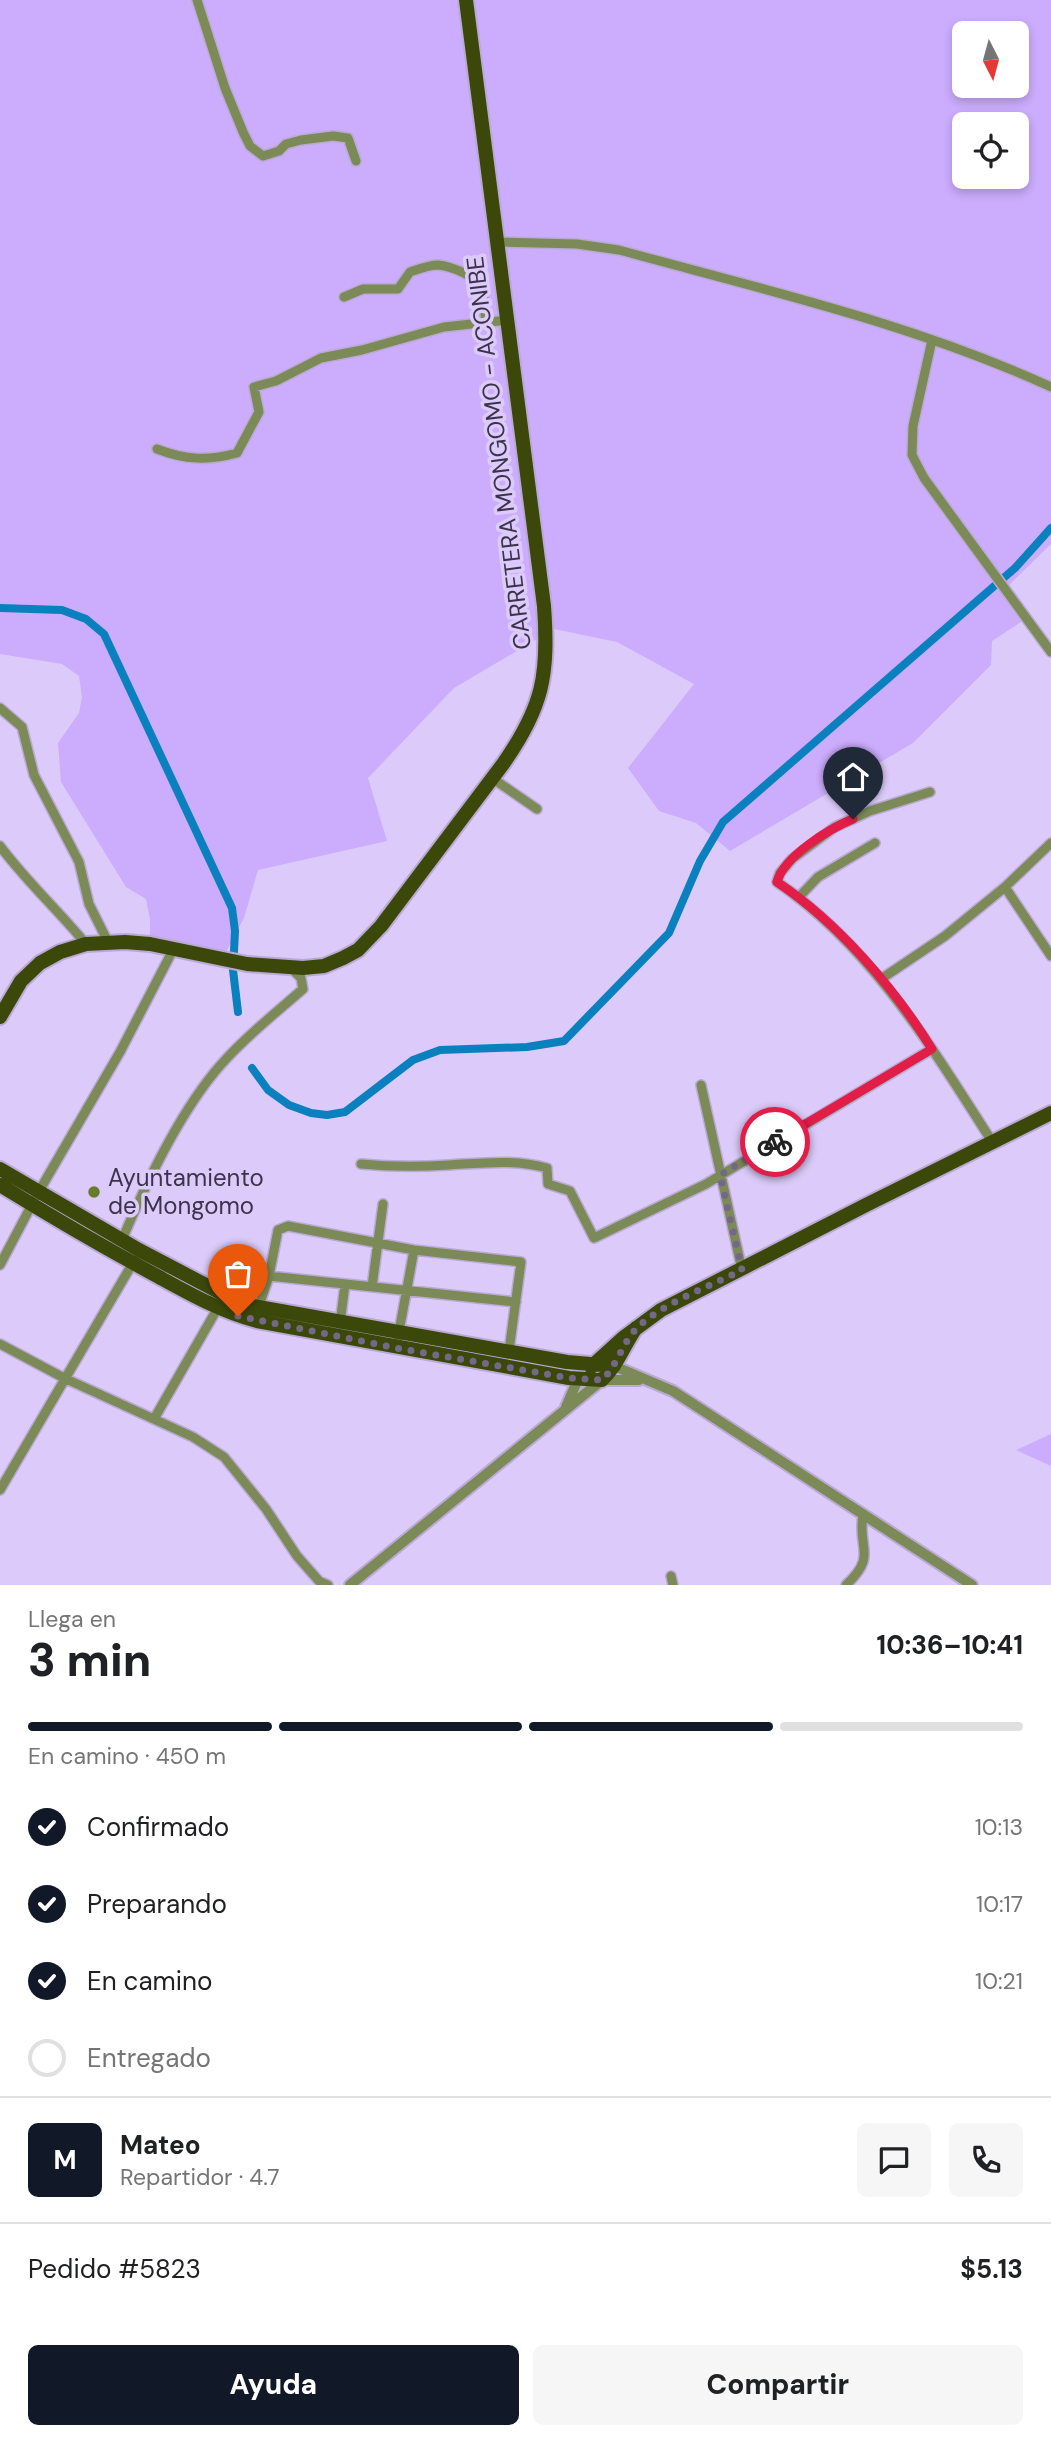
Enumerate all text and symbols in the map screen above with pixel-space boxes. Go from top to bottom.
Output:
north arrow [952,21,1029,98]
map controls [952,21,1029,189]
button: locate [952,112,1029,189]
street label: CARRETERA MONGOMO - ACONIBE [459,255,538,651]
pin [823,747,883,819]
icon: home [834,758,872,796]
courier [740,1107,810,1177]
icon: bike [756,1123,794,1161]
place label: Ayuntamiento de Mongomo [108,1162,264,1221]
marker: Ayuntamiento de Mongomo [86,1184,102,1200]
pin [208,1244,268,1316]
icon: bag [219,1255,257,1293]
text: Llega en [28,1604,116,1634]
text: 10:36–10:41 [877,1628,1023,1662]
text: 3 min [28,1630,151,1690]
text: En camino · 450 m [28,1741,226,1771]
icon: check [28,1808,66,1846]
text: Confirmado [87,1810,229,1844]
text: 10:13 [975,1812,1023,1842]
icon: check [28,1885,66,1923]
text: Preparando [87,1887,227,1921]
text: 10:17 [976,1889,1023,1919]
icon: check [28,1962,66,2000]
text: En camino [87,1964,212,1998]
text: 10:21 [975,1966,1023,1996]
text: Entregado [87,2041,211,2075]
button: chat [857,2123,931,2197]
button: phone [949,2123,1023,2197]
text: Mateo [120,2128,201,2162]
text: M [53,2143,77,2177]
text: Repartidor · 4.7 [120,2162,279,2192]
text: Pedido #5823 [28,2252,201,2286]
text: $5.13 [960,2252,1023,2286]
button: Ayuda [28,2345,519,2425]
button: Compartir [533,2345,1023,2425]

